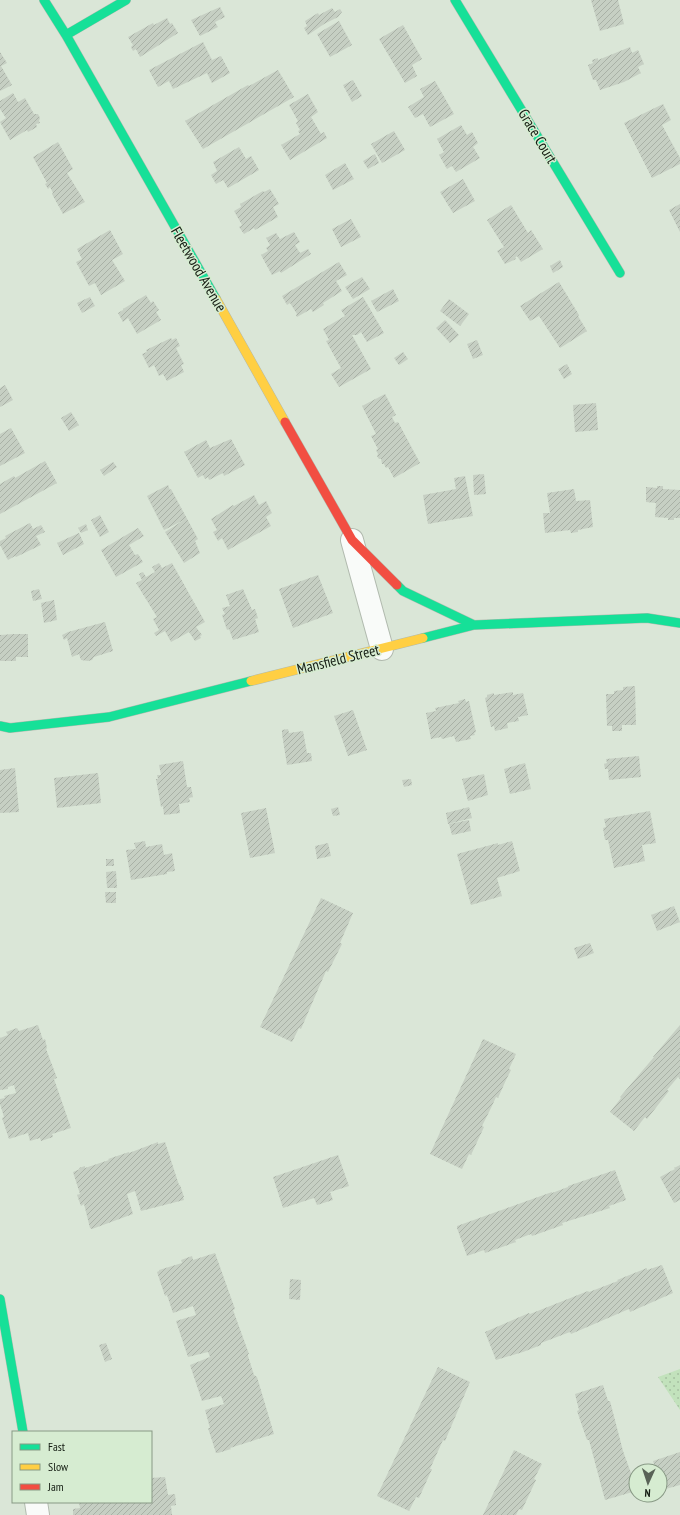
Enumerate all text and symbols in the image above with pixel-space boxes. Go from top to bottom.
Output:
street label: Grace Court [514,105,562,167]
street label: Fleetwood Avenue [167,223,231,315]
street label: Mansfield Street [295,640,381,678]
legend [12,1431,152,1503]
text: Fast [48,1439,66,1454]
text: Slow [48,1459,69,1474]
north arrow [628,1463,668,1503]
text: Jam [47,1479,64,1494]
text: N [644,1486,651,1500]

